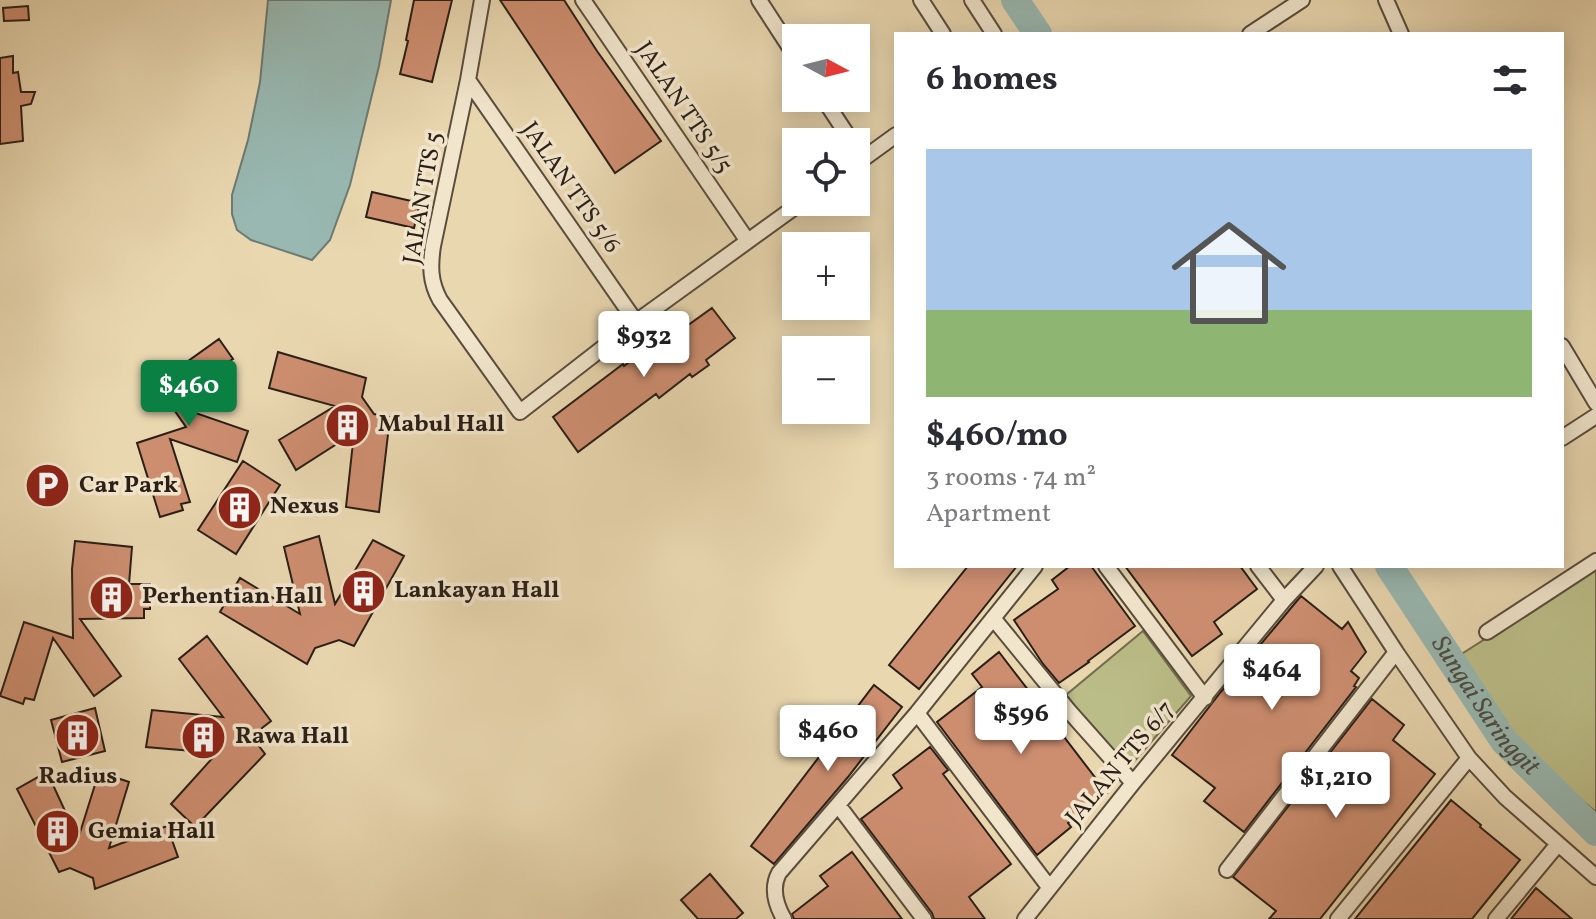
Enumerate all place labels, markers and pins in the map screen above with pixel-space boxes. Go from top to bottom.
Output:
pin: $932 [597,311,691,379]
pin: $460 [142,360,236,428]
building icon: Mabul Hall [323,401,371,449]
place label: Mabul Hall [378,408,504,442]
parking icon: Car Park [24,462,72,510]
place label: Car Park [79,469,179,503]
building icon: Nexus [215,483,263,531]
place label: Nexus [270,490,339,524]
building icon: Lankayan Hall [339,567,387,615]
building icon: Perhentian Hall [87,573,135,621]
place label: Lankayan Hall [394,574,559,608]
place label: Perhentian Hall [142,580,323,614]
pin: $464 [1225,644,1319,712]
pin: $596 [974,688,1068,756]
pin: $460 [781,705,875,773]
building icon: Radius [54,711,102,759]
building icon: Rawa Hall [180,713,228,761]
place label: Rawa Hall [235,720,349,754]
pin: $1,210 [1271,752,1401,820]
place label: Radius [39,760,117,794]
building icon: Gemia Hall [33,808,81,856]
place label: Gemia Hall [88,815,215,849]

